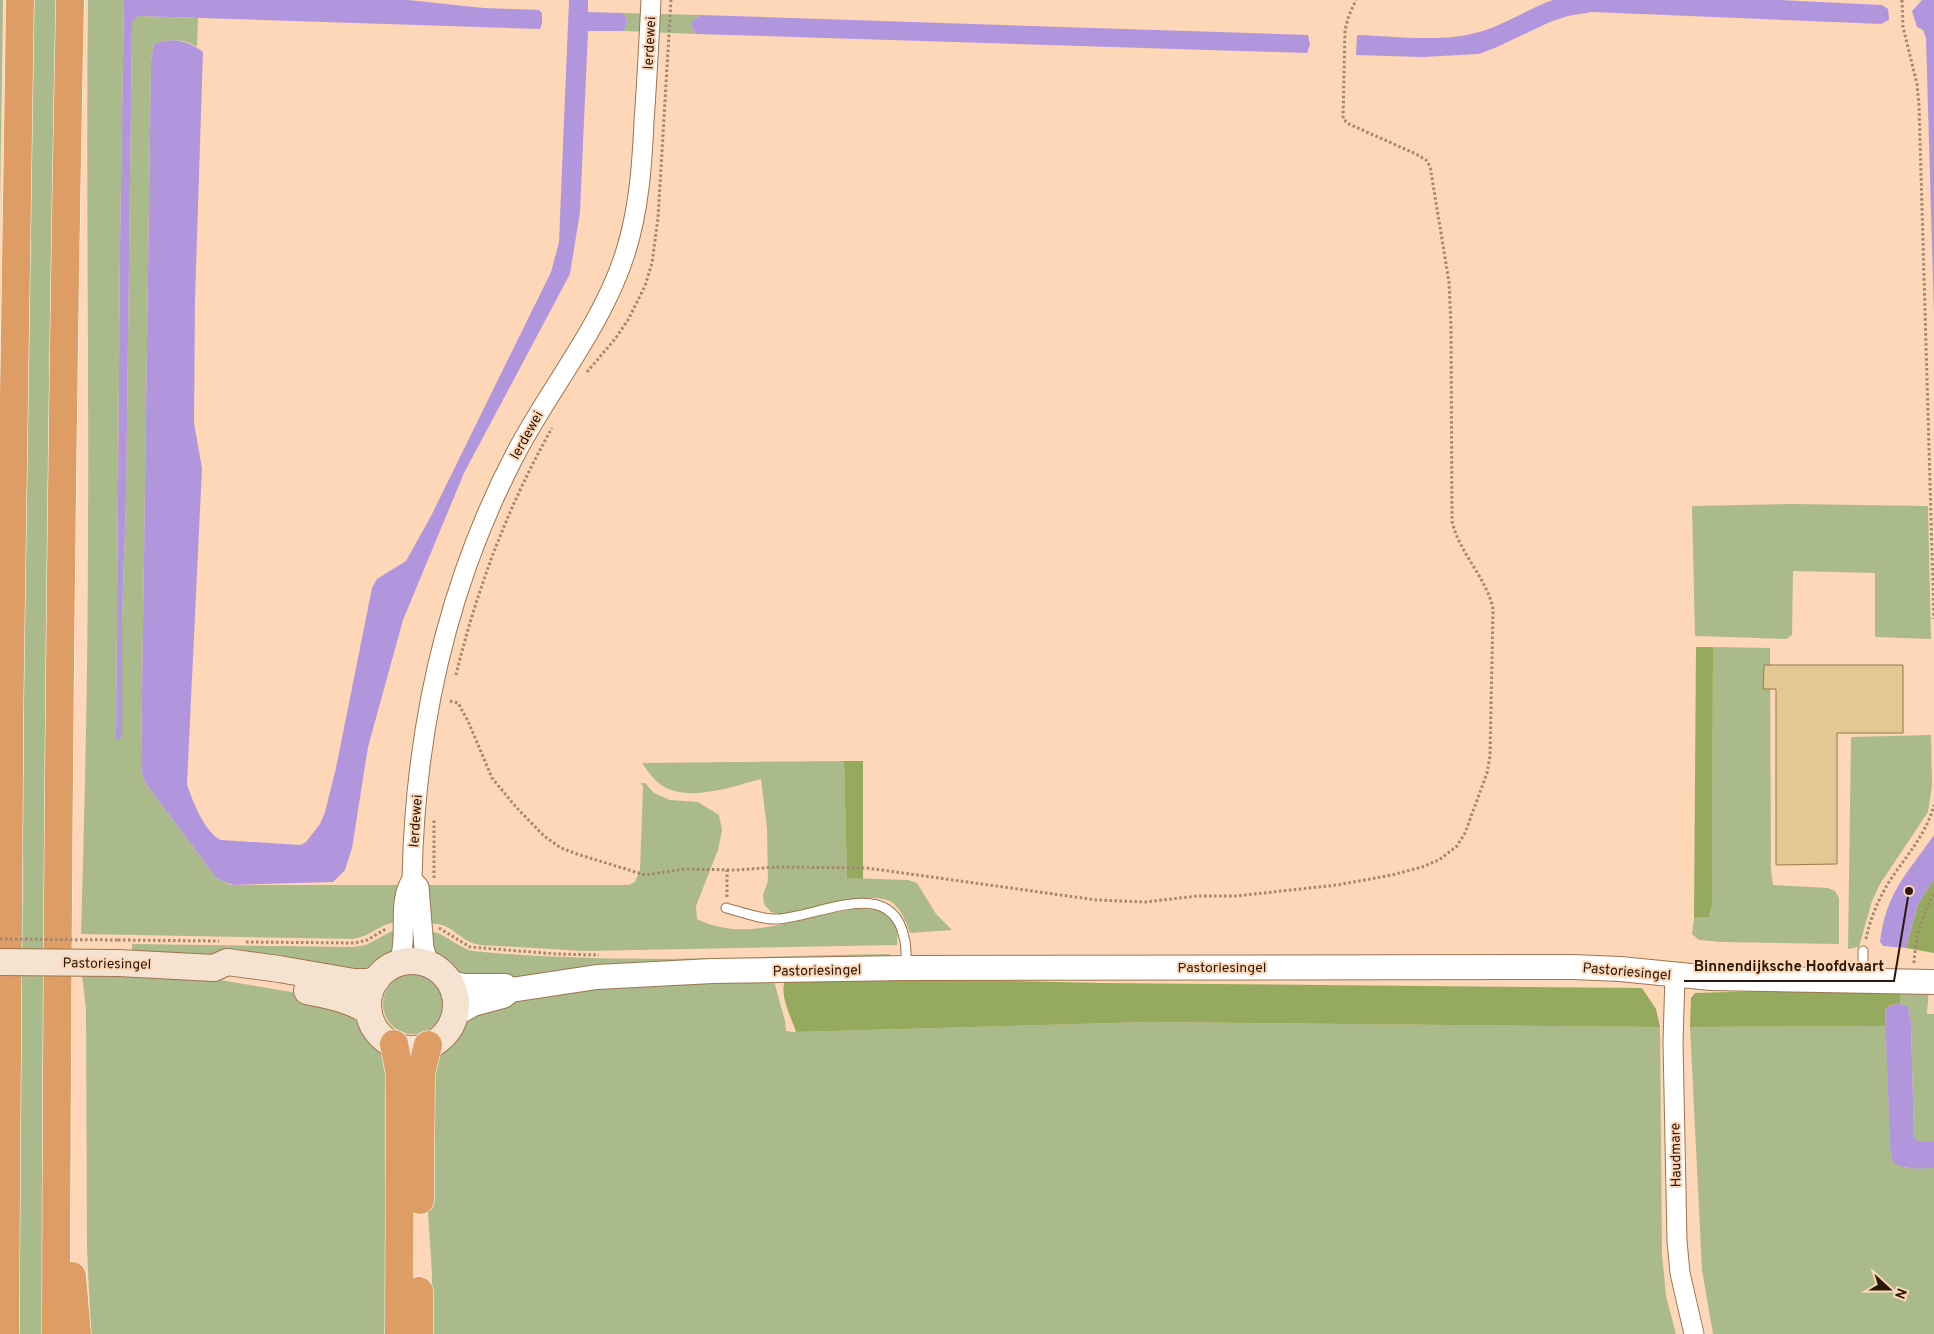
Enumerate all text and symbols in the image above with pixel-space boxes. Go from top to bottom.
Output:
street label: Ierdewei [641,16,660,70]
street label: Ierdewei [507,408,548,463]
street label: Ierdewei [406,794,427,848]
callout: Binnendijksche Hoofdvaart [1684,951,1894,981]
street label: Pastoriesingel [62,955,152,974]
text: Binnendijksche Hoofdvaart [1694,958,1884,977]
street label: Pastoriesingel [1178,960,1266,977]
street label: Pastoriesingel [1582,960,1672,985]
street label: Pastoriesingel [772,962,862,981]
street label: Haudmare [1667,1123,1686,1187]
north arrow [1864,1264,1914,1314]
text: N [1890,1285,1909,1301]

